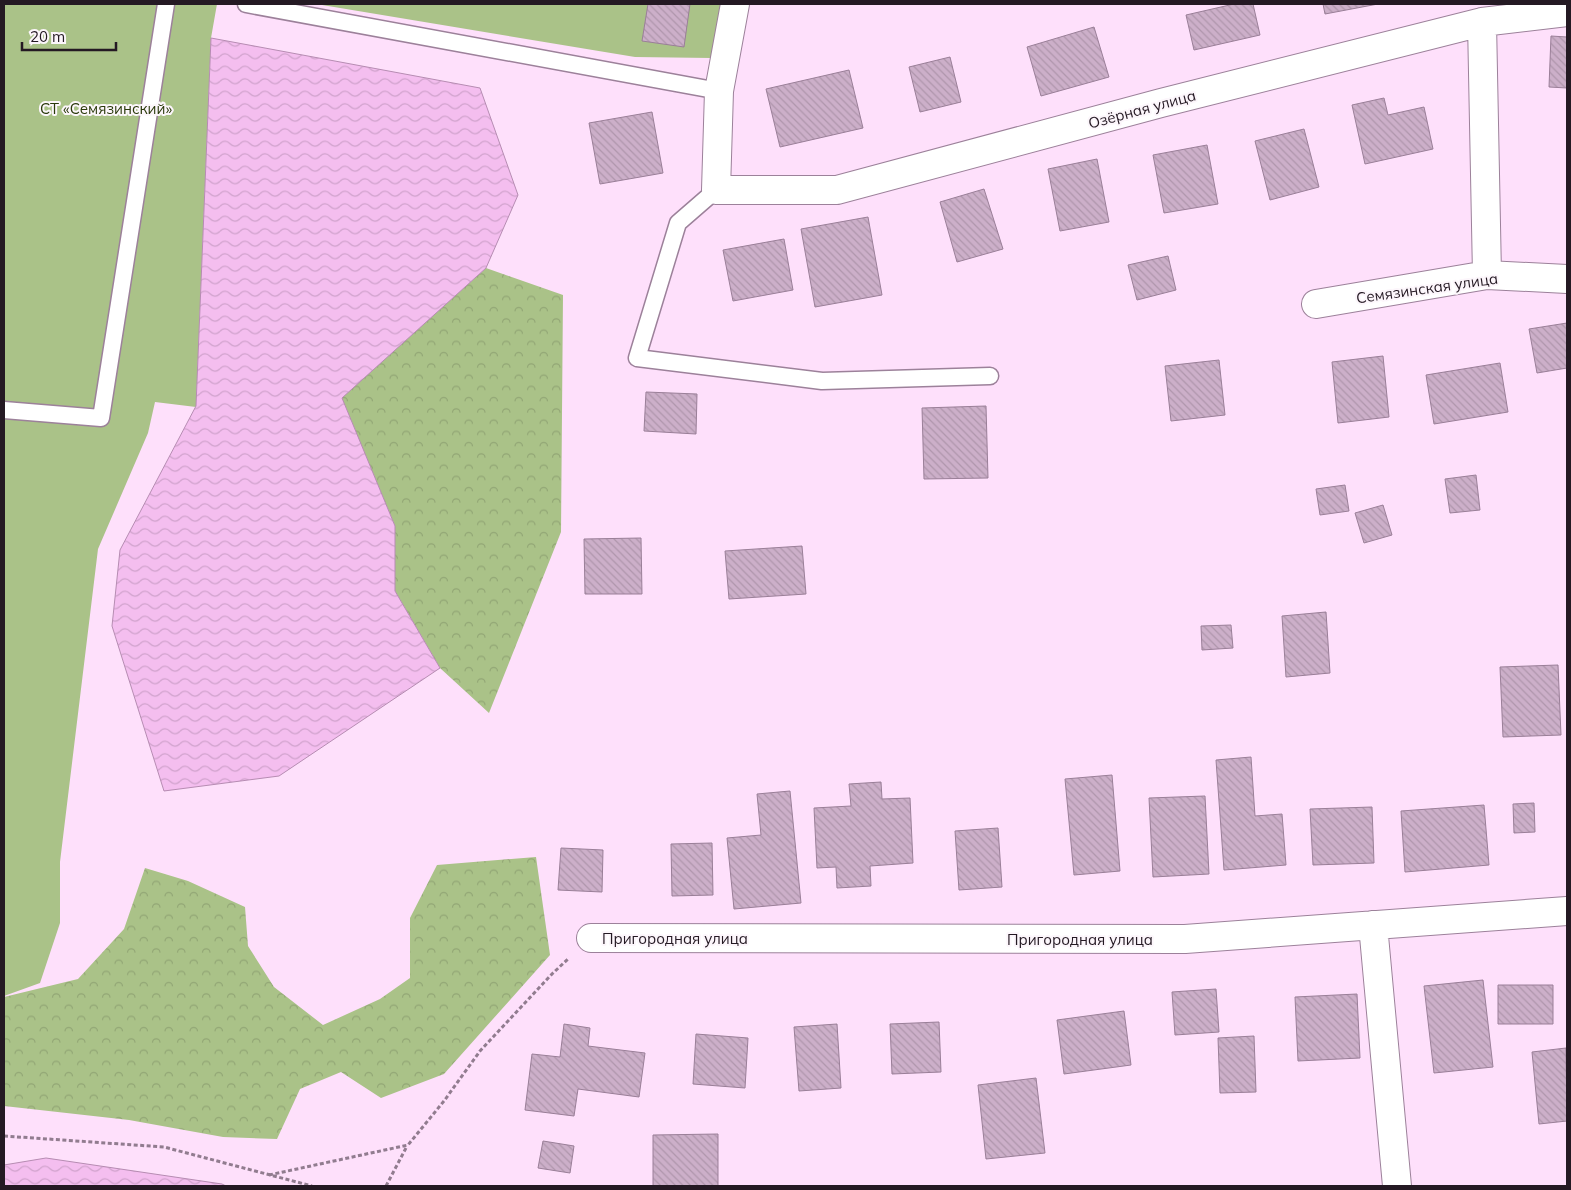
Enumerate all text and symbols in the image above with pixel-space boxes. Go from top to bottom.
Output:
scale bar [22,20,116,52]
text: 20 m [30,27,65,46]
street label: Озёрная улица [1086,86,1198,132]
park label: СТ «Семязинский» [40,99,172,118]
street label: Семязинская улица [1355,269,1499,307]
street label: Пригородная улица [602,929,748,948]
street label: Пригородная улица [1007,930,1153,949]

